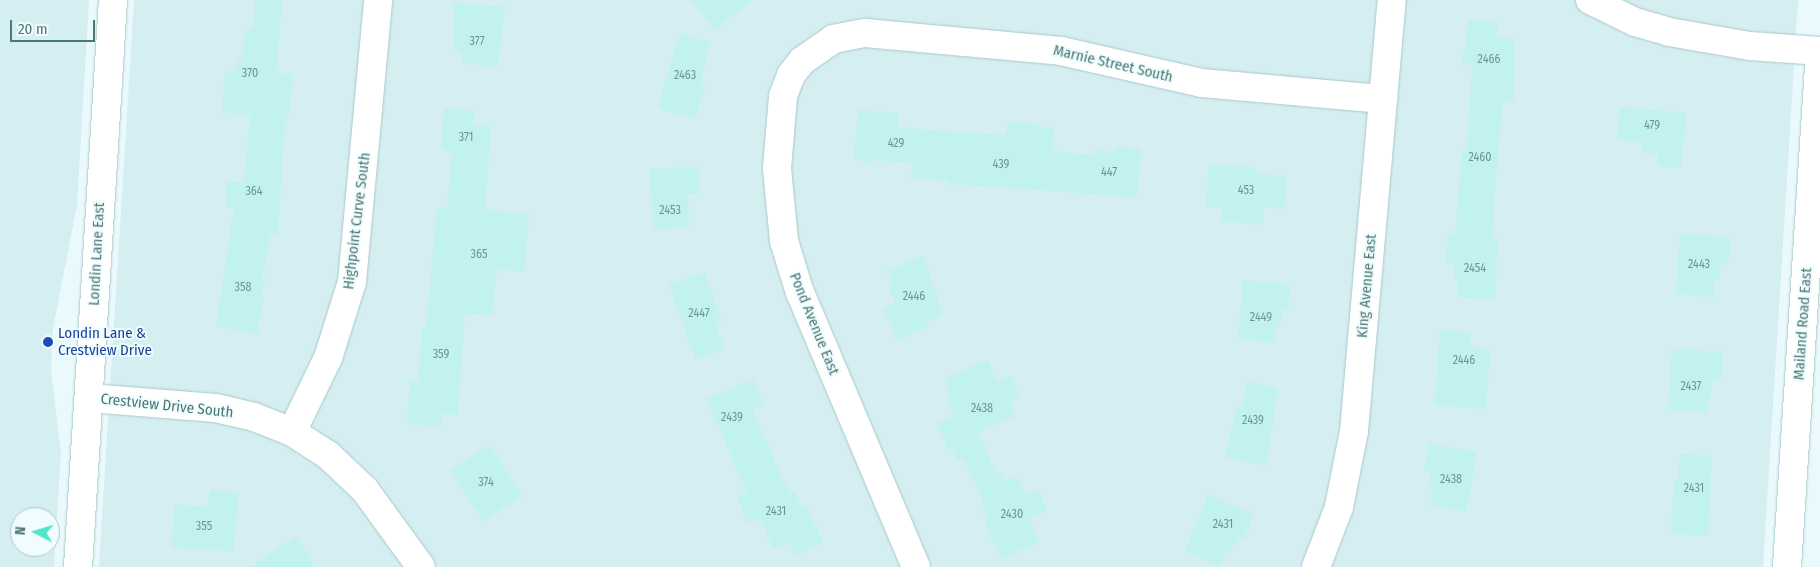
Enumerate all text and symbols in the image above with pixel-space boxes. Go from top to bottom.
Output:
scale bar [12,10,98,42]
text: 20 m [18,20,48,38]
house number: 377 [469,35,485,49]
street label: Marnie Street South [1051,41,1175,87]
house number: 2466 [1478,53,1500,67]
house number: 370 [242,67,258,81]
house number: 2463 [674,69,696,83]
house number: 479 [1644,119,1660,133]
house number: 371 [459,131,473,145]
house number: 429 [888,137,904,151]
house number: 2460 [1468,151,1492,165]
street label: Highpoint Curve South [340,152,374,290]
house number: 439 [993,158,1009,172]
house number: 447 [1101,166,1117,180]
house number: 453 [1238,184,1254,198]
house number: 364 [245,185,263,199]
street label: Londin Lane East [85,202,109,306]
house number: 2453 [659,204,681,218]
street label: King Avenue East [1353,233,1381,339]
house number: 365 [471,248,487,262]
house number: 2443 [1688,258,1710,272]
house number: 2454 [1464,262,1486,276]
street label: Mailand Road East [1790,267,1816,381]
street label: Pond Avenue East [785,270,843,378]
house number: 358 [235,281,251,295]
house number: 2446 [903,290,925,304]
house number: 2447 [688,307,710,321]
house number: 2449 [1250,311,1272,325]
place label: Londin Lane & Crestview Drive [58,324,152,359]
marker: Londin Lane & Crestview Drive [42,336,54,348]
house number: 359 [433,348,449,362]
house number: 2446 [1453,354,1475,368]
house number: 2437 [1681,380,1701,394]
street label: Crestview Drive South [100,390,234,422]
house number: 2438 [971,402,993,416]
house number: 2439 [721,411,743,425]
house number: 2439 [1242,414,1264,428]
house number: 2438 [1440,473,1462,487]
house number: 374 [478,476,494,490]
house number: 2431 [1684,482,1704,496]
house number: 2431 [766,505,786,519]
north arrow [10,507,60,557]
house number: 2430 [1001,508,1023,522]
house number: 2431 [1213,518,1233,532]
house number: 355 [196,520,212,534]
text: N [12,526,29,536]

